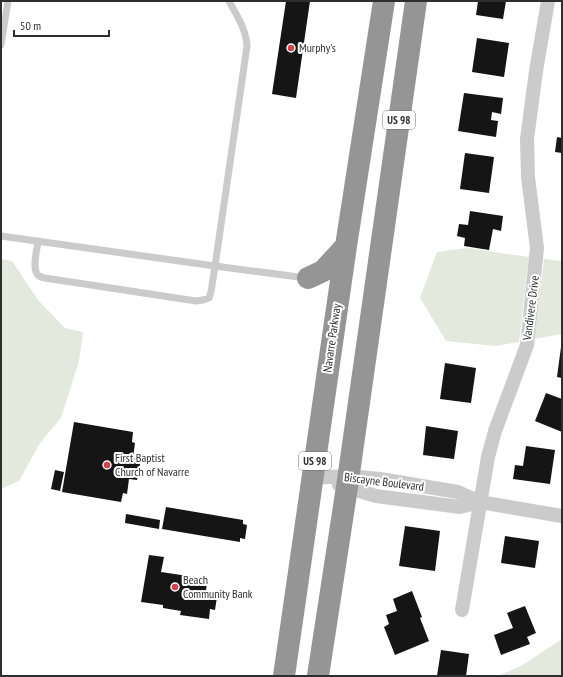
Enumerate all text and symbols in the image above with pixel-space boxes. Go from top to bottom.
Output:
scale bar [14,12,109,38]
text: 50 m [20,18,41,33]
place label: Murphy's [299,40,336,55]
marker: Murphy's [286,43,296,53]
road number: US 98 [383,111,415,129]
street label: Vandivere Drive [519,275,542,342]
street label: Navarre Parkway [319,302,344,373]
place label: First Baptist Church of Navarre [115,450,189,479]
road number: US 98 [299,452,331,470]
marker: First Baptist Church of Navarre [102,460,112,470]
street label: Biscayne Boulevard [343,469,425,494]
place label: Beach Community Bank [183,572,253,601]
marker: Beach Community Bank [170,582,180,592]

